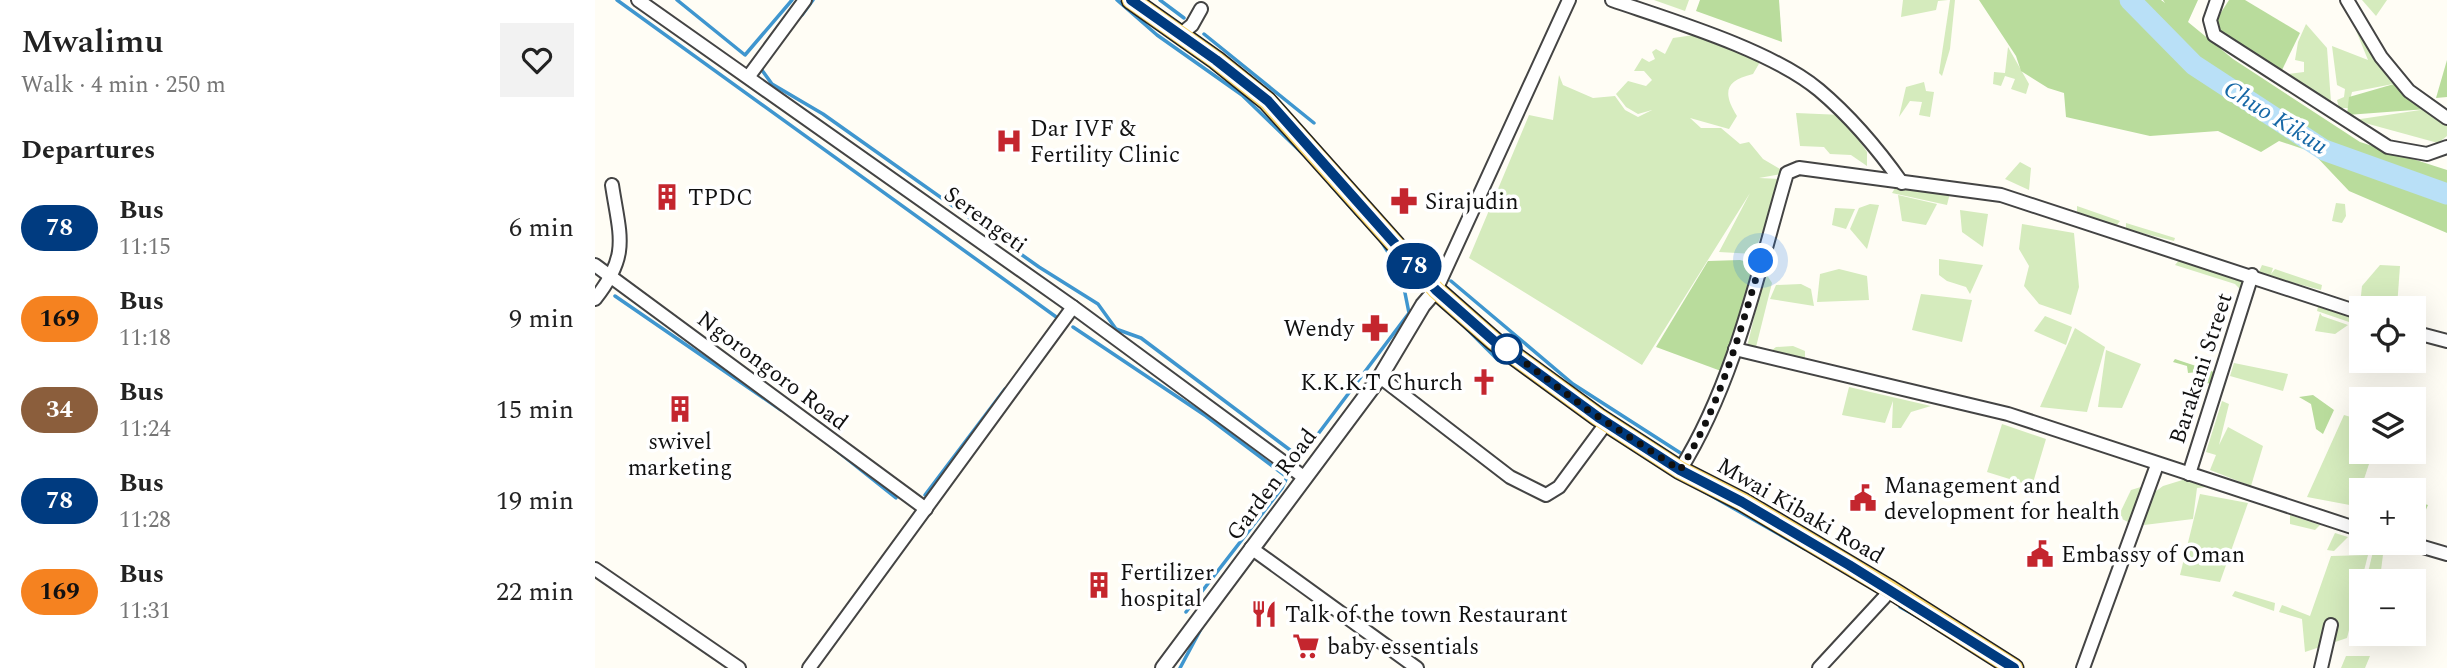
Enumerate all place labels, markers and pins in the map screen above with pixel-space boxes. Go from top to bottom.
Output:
place label: Dar IVF & Fertility Clinic [1030,112,1180,173]
hospital icon: Dar IVF & Fertility Clinic [994,126,1024,156]
place label: TPDC [688,181,753,216]
building icon: TPDC [652,182,682,212]
place label: Sirajudin [1425,185,1519,220]
pharmacy icon: Sirajudin [1389,186,1419,216]
place label: Wendy [1283,312,1355,347]
pharmacy icon: Wendy [1360,313,1390,343]
unlabelled marker [1492,334,1522,364]
place label: K.K.K.T Church [1300,366,1463,401]
church icon: K.K.K.T Church [1469,367,1499,397]
building icon: swivel marketing [665,394,695,424]
place label: swivel marketing [628,425,732,486]
place label: Management and development for health [1884,469,2120,530]
public building icon: Management and development for health [1848,483,1878,513]
place label: Embassy of Oman [2061,538,2245,573]
public building icon: Embassy of Oman [2025,539,2055,569]
place label: Fertilizer hospital [1120,556,1214,617]
building icon: Fertilizer hospital [1084,570,1114,600]
place label: Talk of the town Restaurant [1285,598,1568,633]
restaurant icon: Talk of the town Restaurant [1249,599,1279,629]
place label: baby essentials [1327,630,1479,665]
supermarket icon: baby essentials [1291,631,1321,661]

